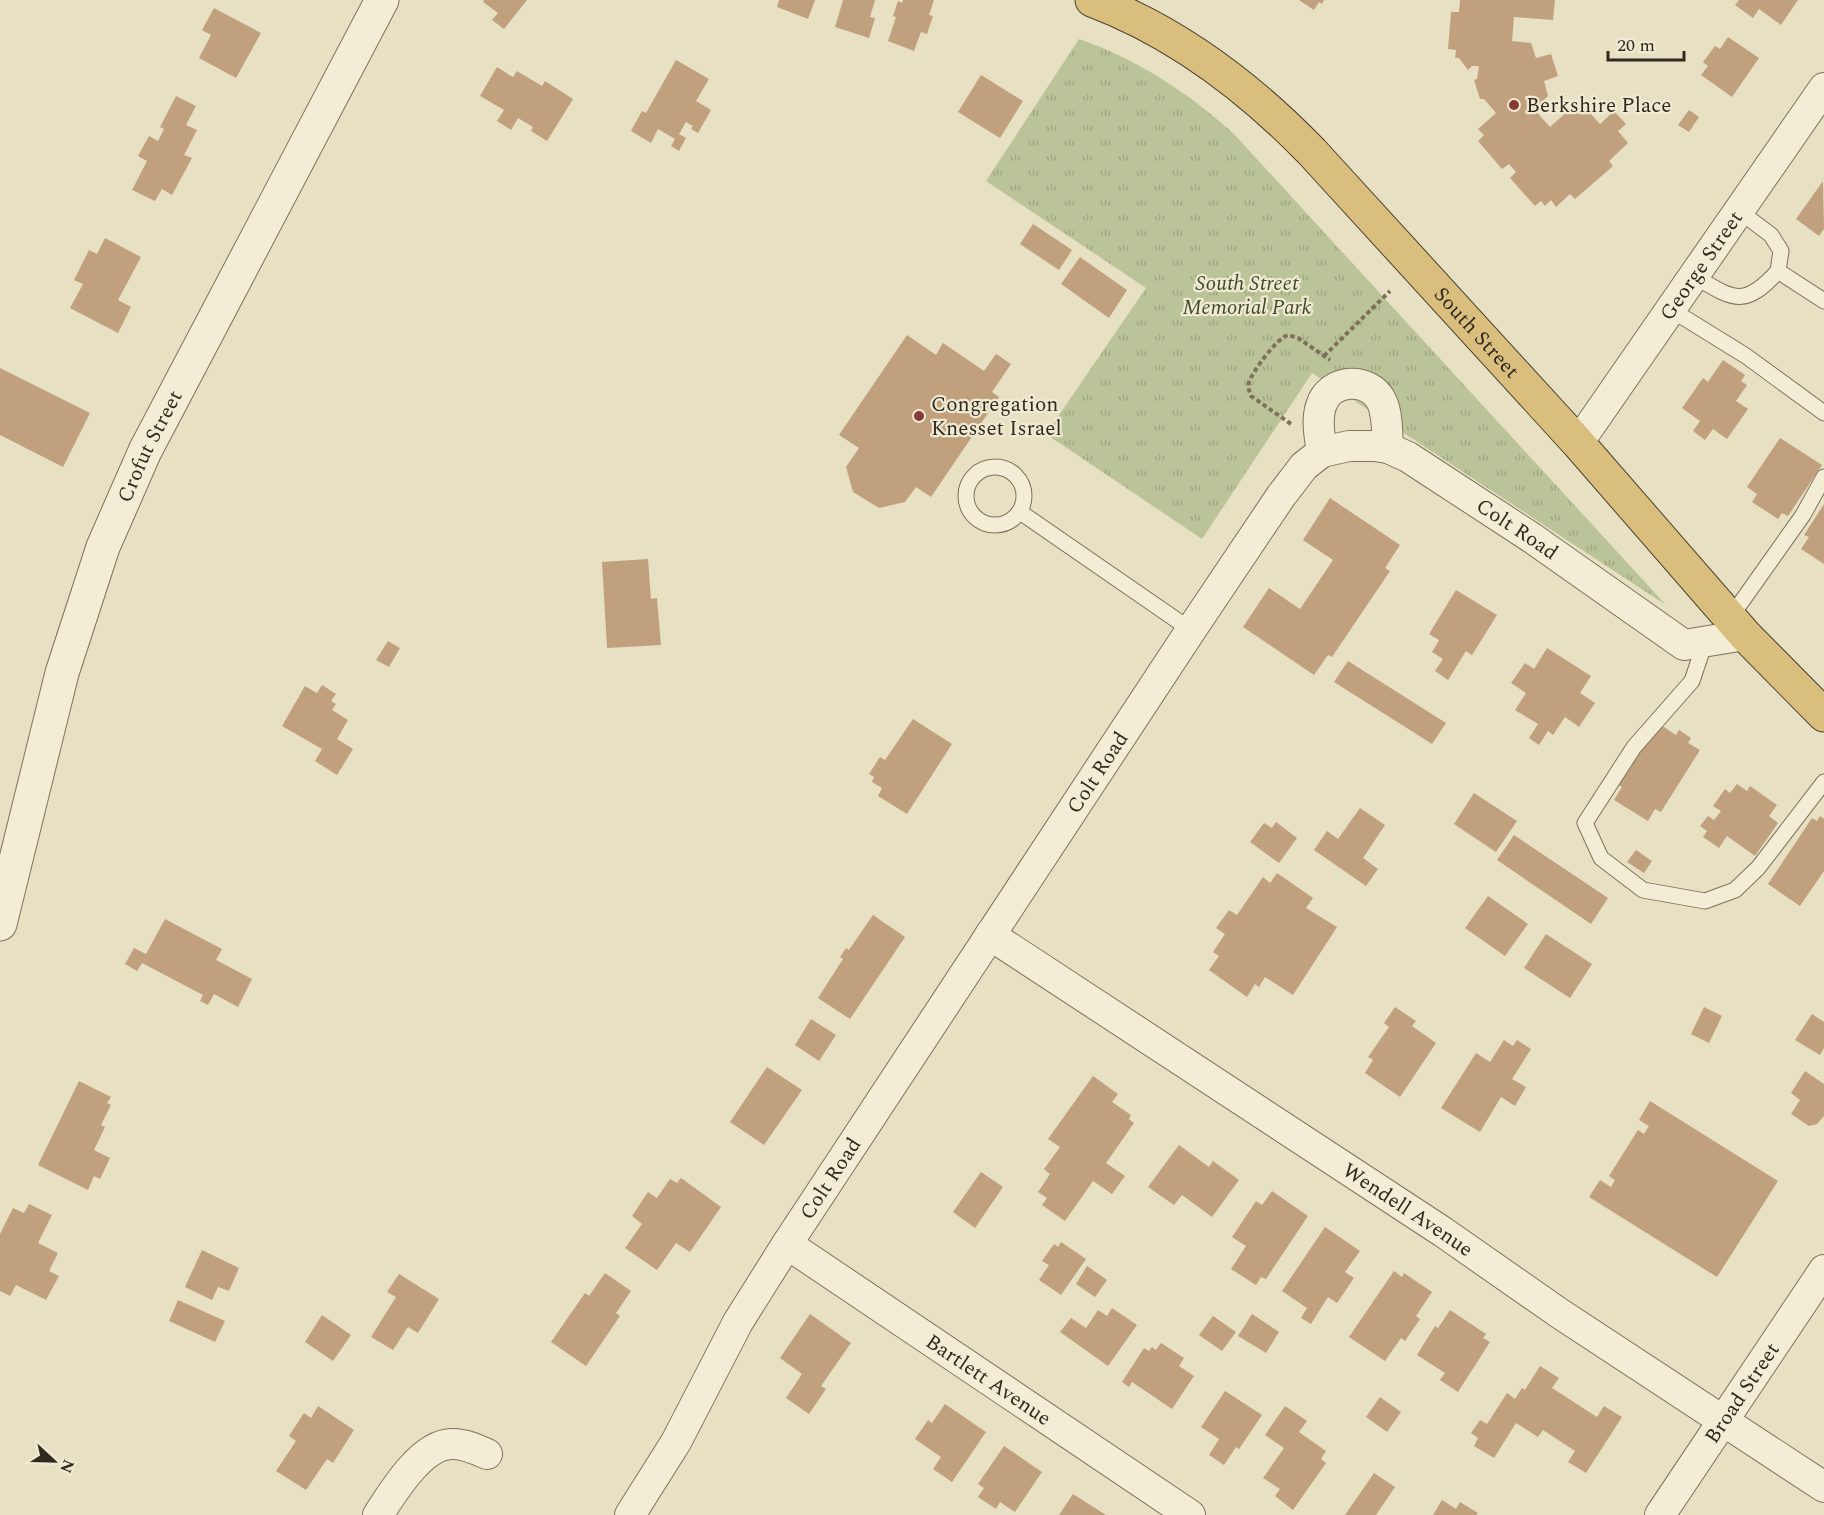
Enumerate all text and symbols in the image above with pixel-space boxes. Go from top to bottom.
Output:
scale bar [1608,24,1684,62]
text: 20 m [1617,32,1655,59]
place label: Berkshire Place [1526,90,1671,122]
marker: Berkshire Place [1507,98,1521,112]
street label: George Street [1652,204,1751,328]
park label: South Street Memorial Park [1182,268,1312,324]
street label: South Street [1426,280,1527,386]
street label: Crofut Street [109,385,191,508]
place label: Congregation Knesset Israel [931,389,1062,445]
marker: Congregation Knesset Israel [912,409,926,423]
street label: Colt Road [1469,491,1564,569]
street label: Colt Road [1059,725,1137,821]
street label: Colt Road [792,1131,870,1227]
street label: Wendell Avenue [1335,1155,1480,1265]
street label: Bartlett Avenue [919,1326,1057,1434]
street label: Broad Street [1697,1336,1788,1451]
north arrow [24,1431,84,1491]
text: N [53,1456,81,1477]

